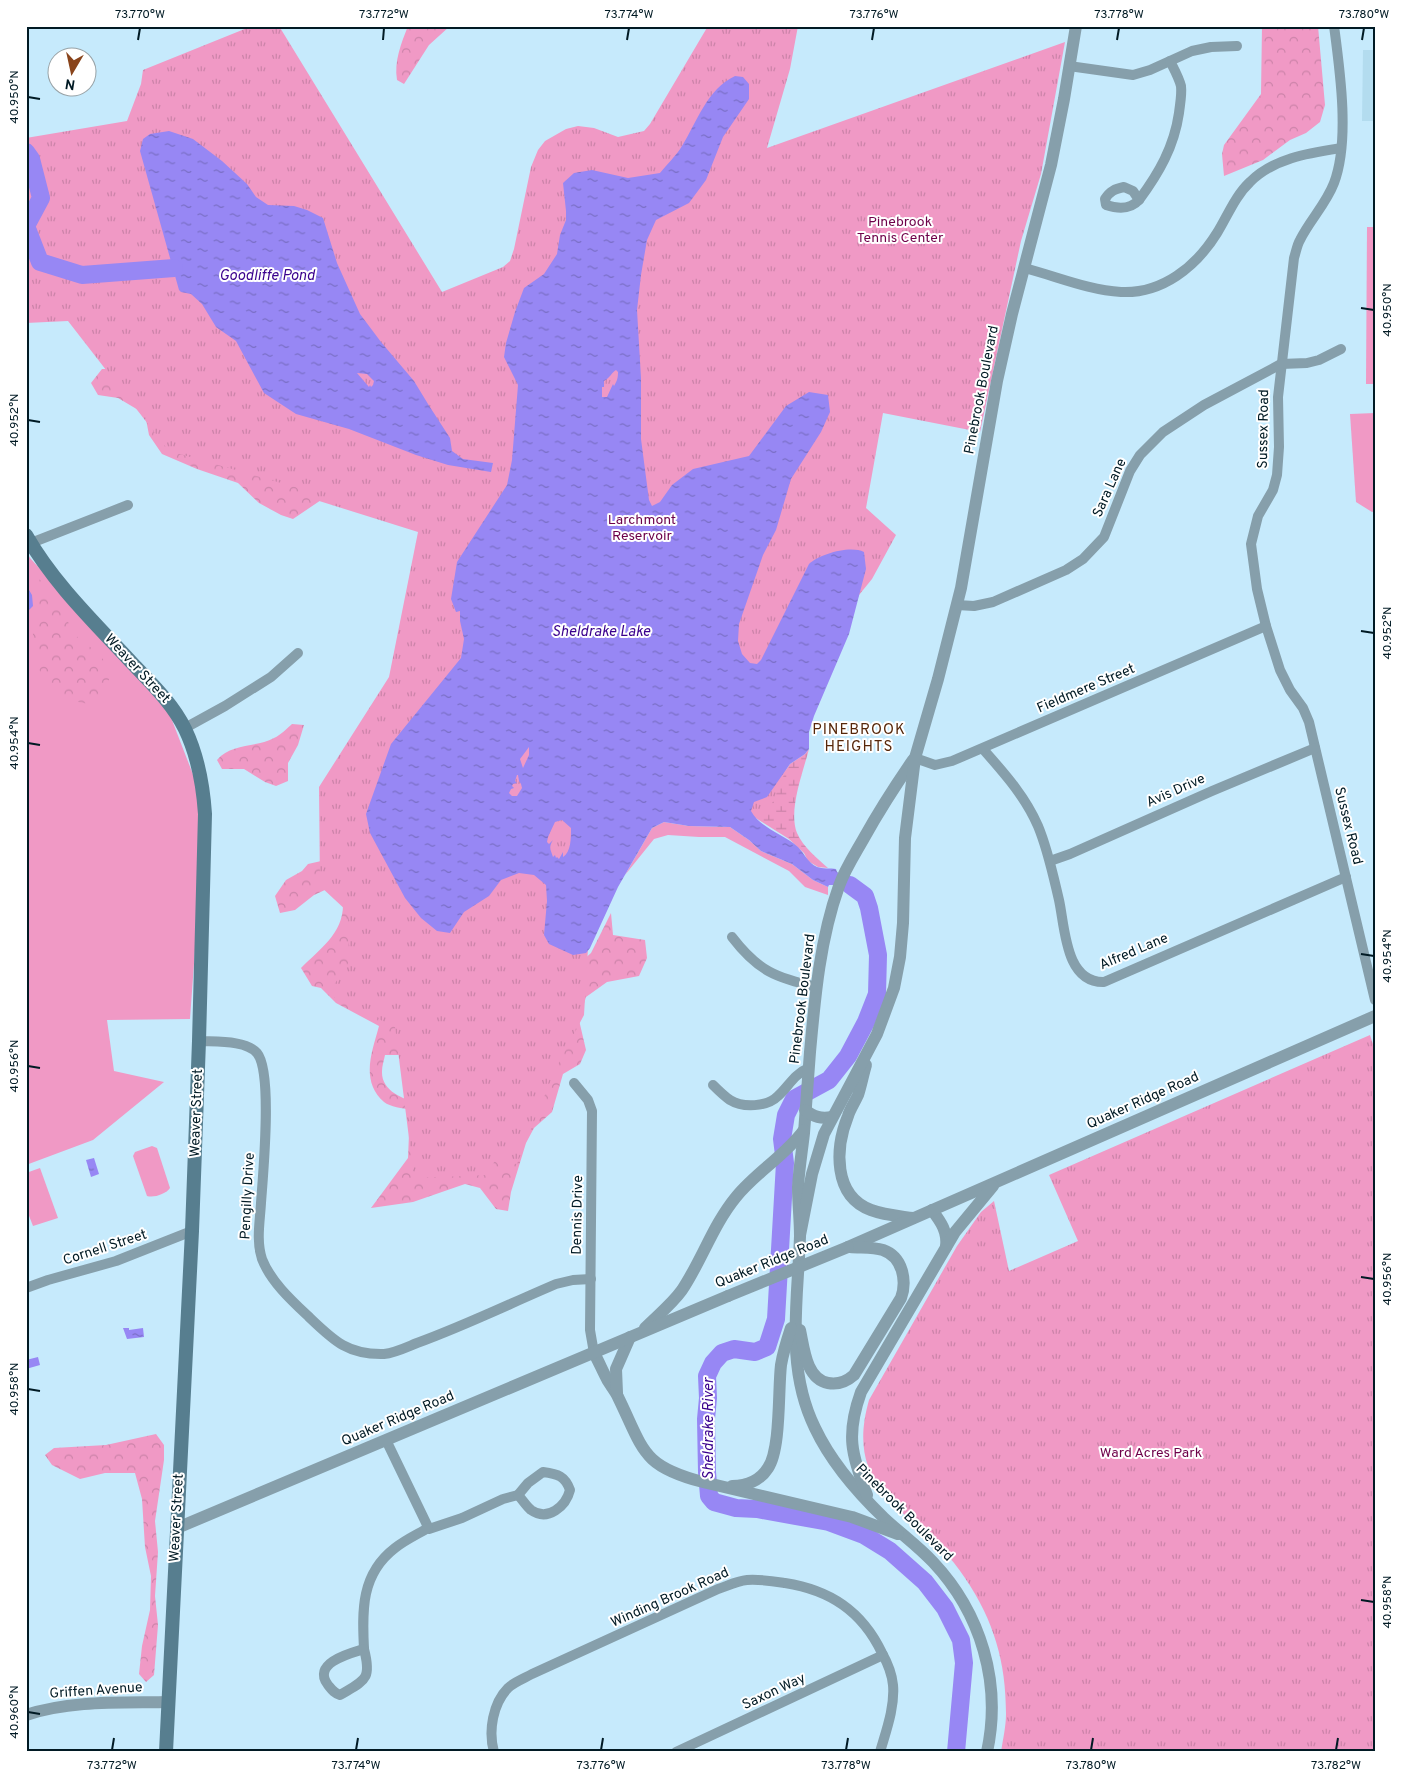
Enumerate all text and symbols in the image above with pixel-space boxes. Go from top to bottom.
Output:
text: 73.770°W [115,7,165,23]
text: 73.772°W [359,7,409,23]
text: 73.774°W [605,7,653,23]
text: 73.776°W [849,7,899,23]
text: 73.778°W [1094,7,1144,23]
text: 73.780°W [1339,7,1389,23]
north arrow [48,48,98,98]
text: 40.950°N [7,70,23,124]
text: N [64,74,77,93]
park label: Pinebrook Tennis Center [857,214,944,247]
water label: Goodliffe Pond [219,267,316,286]
text: 40.950°N [1380,283,1396,337]
street label: Pinebrook Boulevard [961,324,1003,456]
street label: Sussex Road [1255,389,1273,469]
text: 40.952°N [7,393,23,447]
street label: Sara Lane [1089,456,1131,520]
park label: Larchmont Reservoir [608,512,676,545]
text: 40.952°N [1380,606,1396,660]
water label: Sheldrake Lake [552,623,651,642]
street label: Weaver Street [101,631,173,707]
street label: Fieldmere Street [1034,661,1138,717]
text: 40.954°N [7,716,23,770]
district label: PINEBROOK HEIGHTS [812,721,906,757]
street label: Avis Drive [1144,771,1208,811]
street label: Sussex Road [1330,785,1366,867]
text: 40.954°N [1380,929,1396,983]
street label: Alfred Lane [1097,930,1171,974]
street label: Pinebrook Boulevard [787,933,819,1065]
text: 40.956°N [7,1039,23,1093]
street label: Weaver Street [187,1069,207,1157]
street label: Quaker Ridge Road [1084,1069,1202,1133]
street label: Pengilly Drive [237,1152,259,1240]
street label: Dennis Drive [569,1175,587,1255]
street label: Cornell Street [61,1226,149,1270]
street label: Quaker Ridge Road [713,1231,831,1293]
text: 40.956°N [1380,1252,1396,1306]
text: 40.958°N [7,1362,23,1416]
water label: Sheldrake River [700,1377,719,1480]
street label: Quaker Ridge Road [339,1388,457,1450]
park label: Ward Acres Park [1100,1445,1202,1462]
street label: Pinebrook Boulevard [852,1461,956,1565]
street label: Weaver Street [166,1473,188,1563]
street label: Winding Brook Road [608,1564,732,1632]
text: 40.958°N [1380,1575,1396,1629]
street label: Saxon Way [740,1670,808,1714]
street label: Griffen Avenue [49,1679,143,1703]
text: 40.960°N [7,1685,23,1739]
text: 73.772°W [87,1758,137,1774]
text: 73.774°W [332,1758,380,1774]
text: 73.776°W [576,1758,626,1774]
text: 73.778°W [821,1758,871,1774]
text: 73.780°W [1066,1758,1116,1774]
text: 73.782°W [1311,1758,1361,1774]

